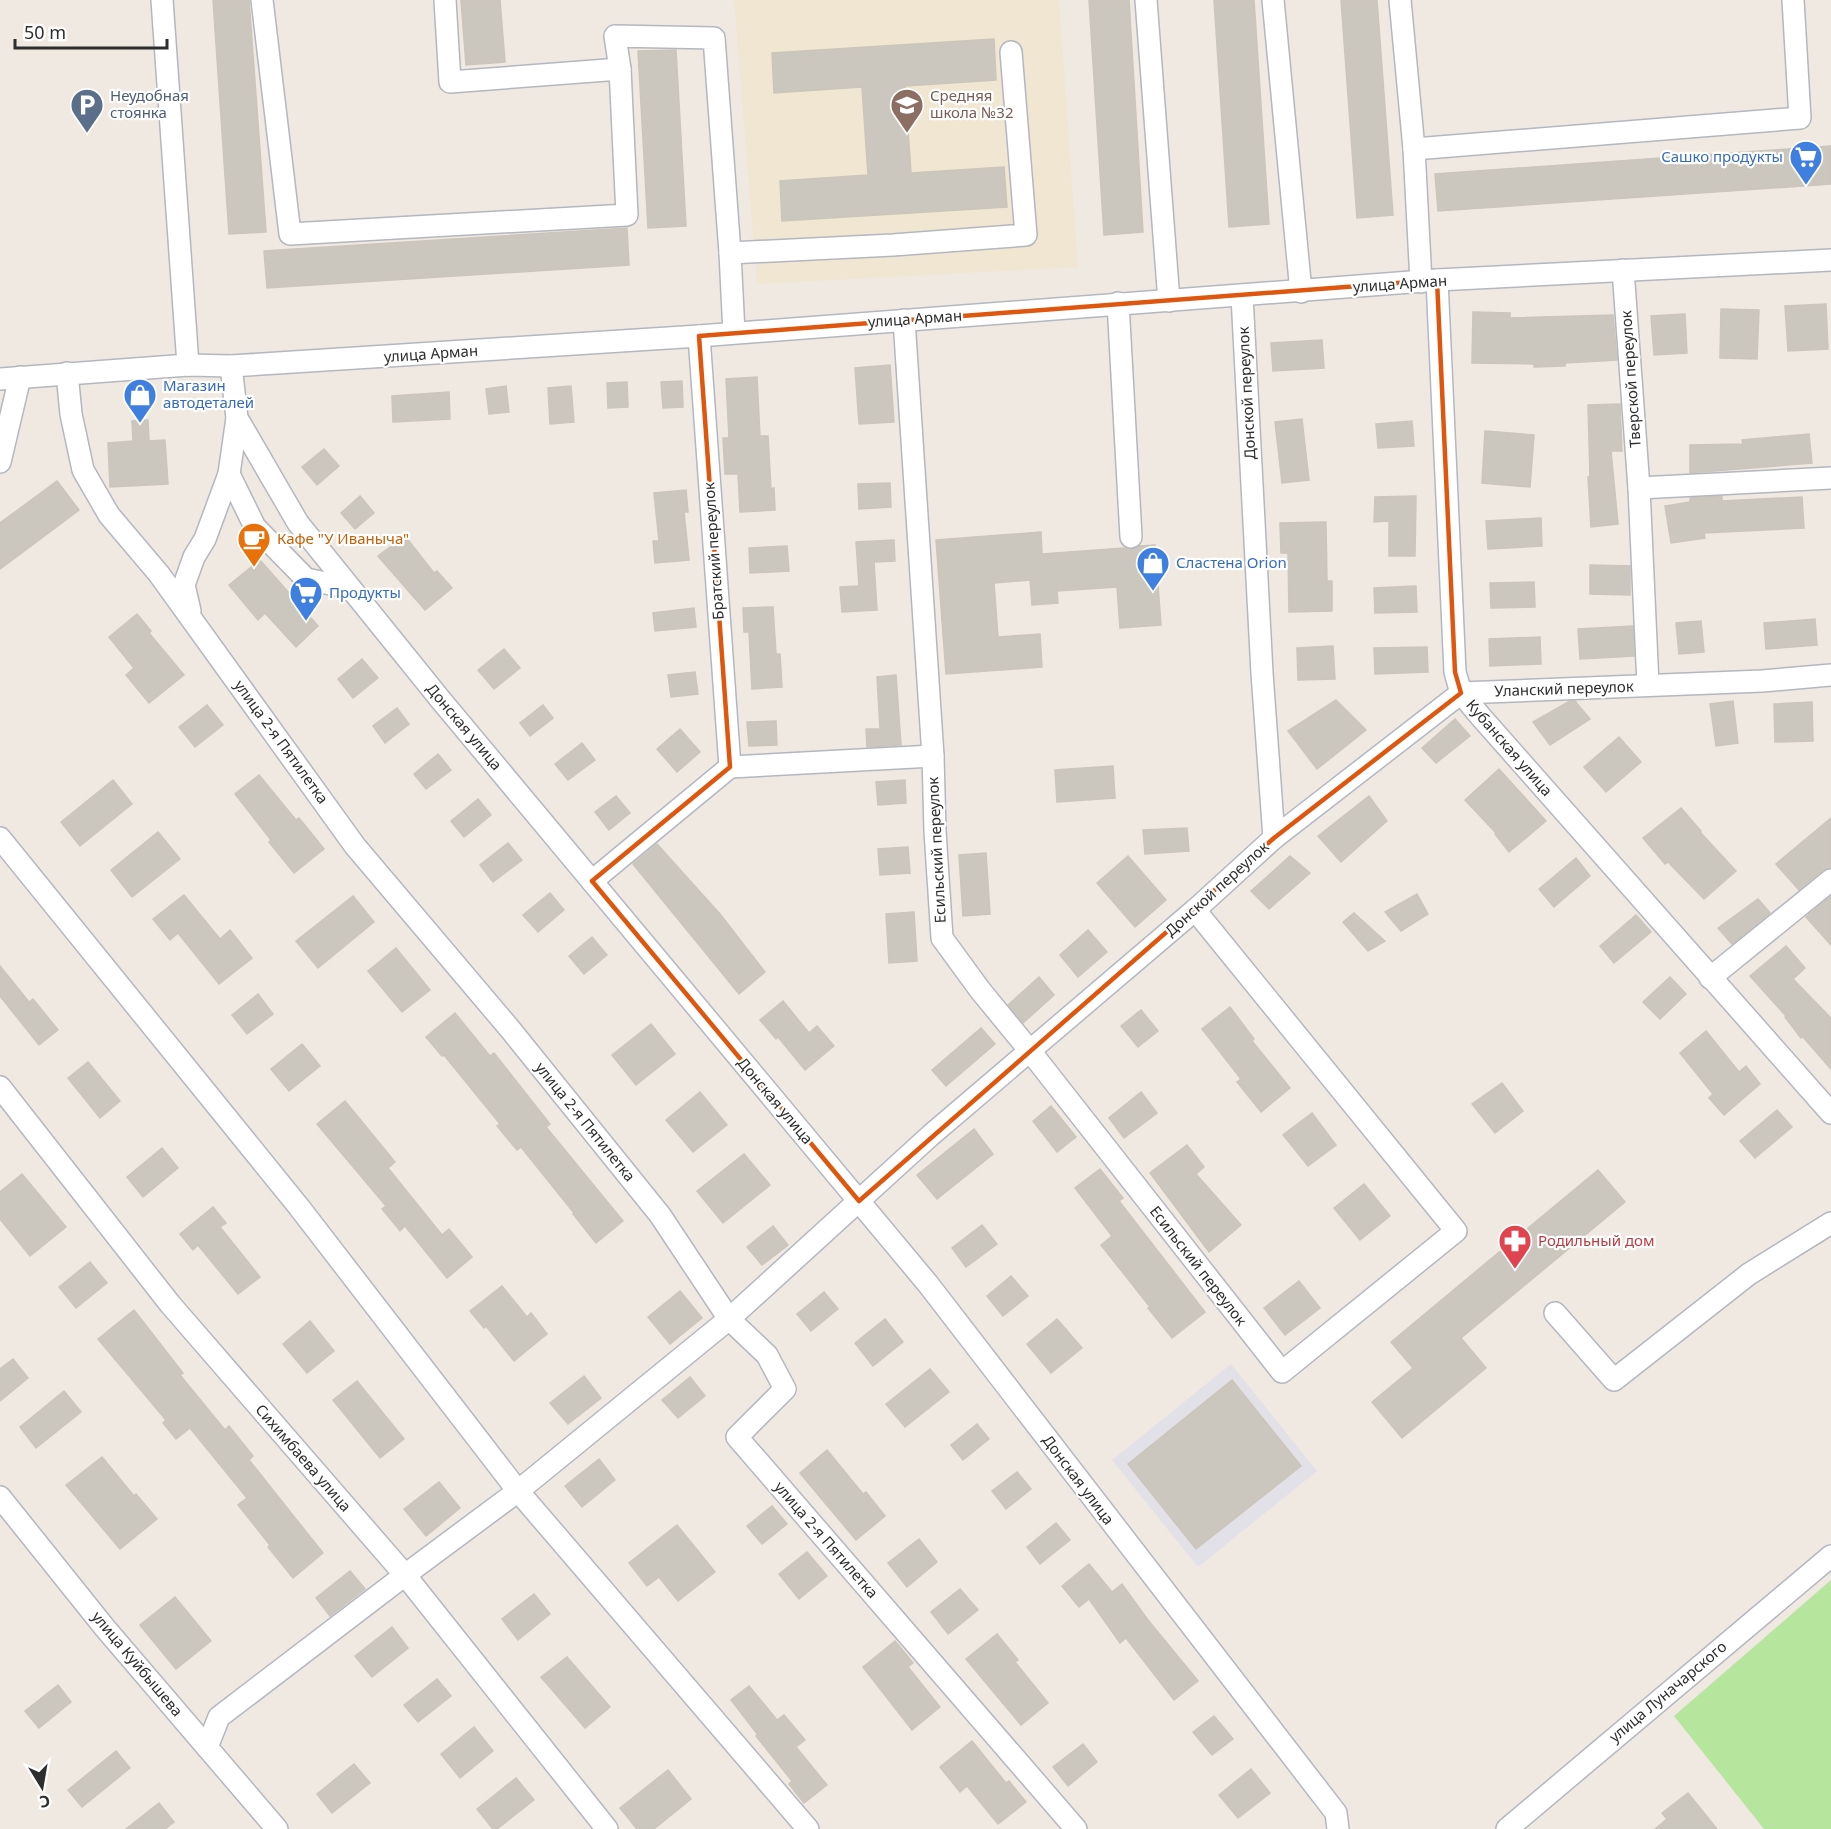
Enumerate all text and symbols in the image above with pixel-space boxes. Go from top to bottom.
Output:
scale bar [15,12,166,50]
text: 50 m [24,20,66,44]
place label: Неудобная стоянка [110,85,189,122]
place label: Средняя школа №32 [930,85,1014,122]
parking icon: Неудобная стоянка [69,87,105,134]
school or university icon: Средняя школа №32 [889,87,925,134]
supermarket icon: Сашко продукты [1788,139,1824,186]
place label: Сашко продукты [1661,146,1783,166]
street label: улица Арман [1352,270,1448,296]
street label: улица Арман [867,305,963,331]
street label: Тверской переулок [1615,310,1645,448]
street label: Донской переулок [1233,326,1259,460]
street label: улица Арман [383,340,479,366]
place label: Магазин автодеталей [163,375,254,412]
shop icon: Магазин автодеталей [122,377,158,424]
street label: Братский переулок [698,481,728,621]
cafe icon: Кафе "У Иваныча" [236,521,272,568]
place label: Кафе "У Иваныча" [277,528,409,548]
shop icon: Сластена Orion [1135,545,1171,592]
place label: Сластена Orion [1176,552,1287,572]
supermarket icon: Продукты [288,575,324,622]
place label: Продукты [329,582,401,602]
street label: улица 2-я Пятилетка [230,676,333,807]
street label: Уланский переулок [1494,676,1634,700]
street label: Донская улица [423,679,507,774]
street label: Кубанская улица [1462,695,1557,800]
street label: Есильский переулок [922,776,950,924]
street label: Донской переулок [1160,836,1272,940]
street label: Донская улица [734,1053,818,1148]
street label: улица 2-я Пятилетка [531,1057,640,1185]
street label: Есильский переулок [1146,1201,1252,1329]
pharmacy icon: Родильный дом [1497,1223,1533,1270]
place label: Родильный дом [1538,1230,1654,1250]
street label: Сихимбаева улица [252,1399,356,1515]
street label: Донская улица [1038,1430,1119,1528]
street label: улица 2-я Пятилетка [771,1477,883,1602]
street label: улица Куйбышева [88,1607,188,1720]
street label: улица Луначарского [1604,1636,1730,1746]
north arrow [12,1757,72,1817]
text: С [38,1790,52,1814]

